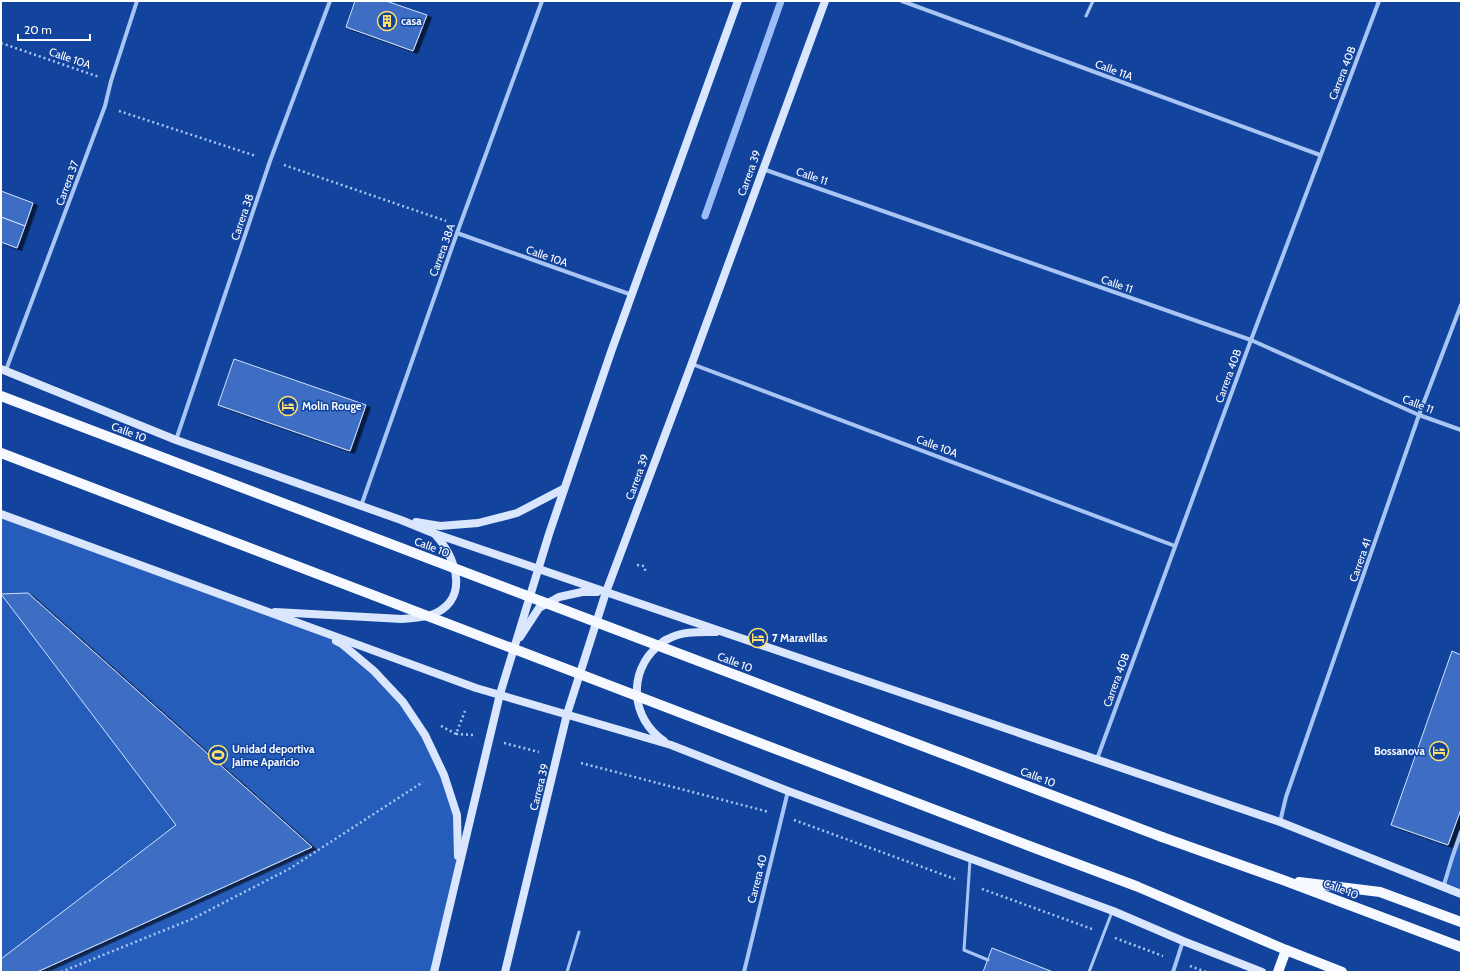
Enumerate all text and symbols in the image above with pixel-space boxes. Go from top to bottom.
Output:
building icon: casa [376,10,398,32]
place label: casa [401,14,422,28]
scale bar [18,16,90,42]
text: 20 m [24,22,52,37]
street label: Calle 10A [47,44,93,72]
street label: Carrera 40B [1325,44,1359,102]
street label: Calle 11A [1093,57,1135,83]
street label: Carrera 39 [734,148,764,198]
street label: Carrera 37 [52,158,82,208]
street label: Calle 11 [794,164,830,188]
street label: Carrera 38 [228,192,256,242]
street label: Carrera 38A [426,222,458,278]
street label: Calle 10A [524,242,570,270]
street label: Calle 11 [1099,272,1135,296]
street label: Carrera 40B [1212,347,1244,405]
street label: Calle 11 [1400,391,1436,417]
hotel icon: Molin Rouge [277,395,299,417]
place label: Molin Rouge [302,399,362,413]
street label: Calle 10 [109,419,149,445]
street label: Calle 10A [914,432,960,460]
street label: Carrera 39 [622,452,652,502]
street label: Calle 10 [412,534,452,560]
street label: Carrera 41 [1346,536,1374,584]
hotel icon: 7 Maravillas [747,627,769,649]
place label: 7 Maravillas [772,631,828,645]
street label: Calle 10 [715,649,755,675]
street label: Carrera 40B [1100,651,1132,709]
hotel icon: Bossanova [1428,740,1450,762]
place label: Unidad deportiva Jaime Aparicio [231,742,315,769]
sports icon: Unidad deportiva Jaime Aparicio [207,744,229,766]
place label: Bossanova [1374,744,1426,758]
street label: Carrera 39 [526,762,552,812]
street label: Calle 10 [1018,764,1058,790]
street label: Carrera 40 [744,853,770,905]
street label: Calle 10 [1321,876,1361,902]

